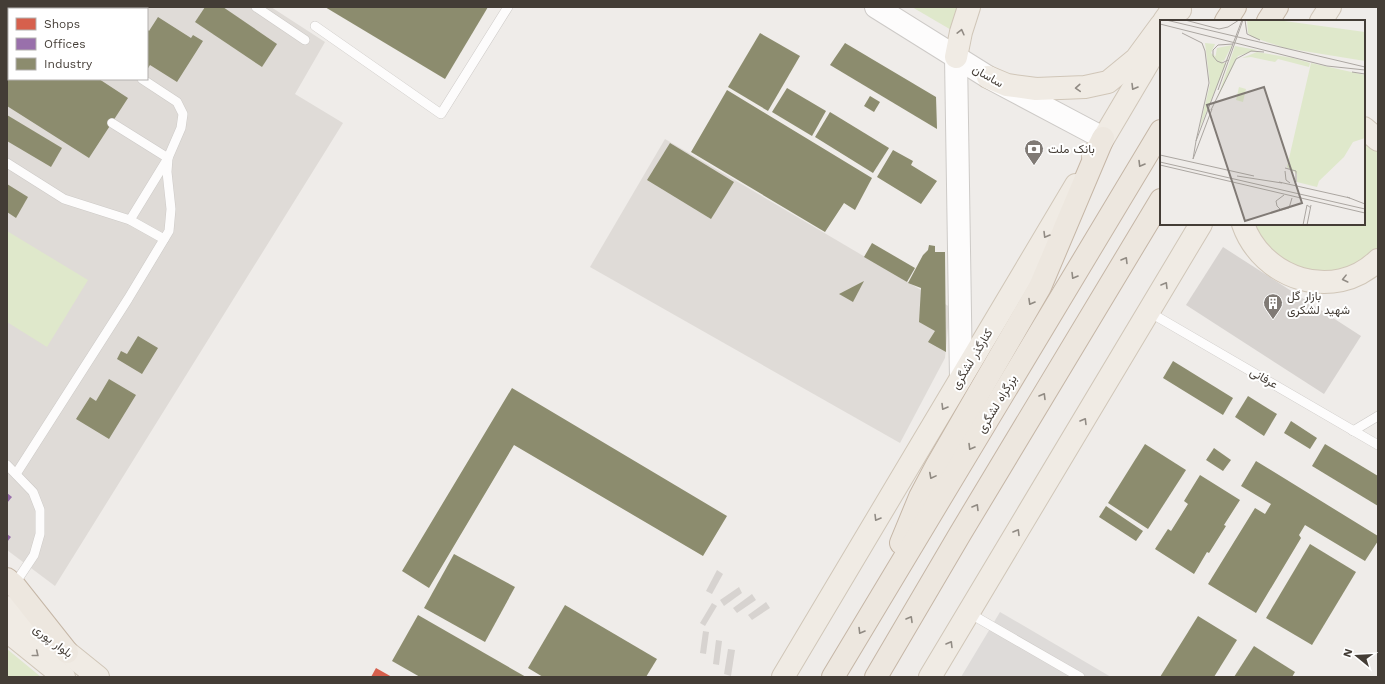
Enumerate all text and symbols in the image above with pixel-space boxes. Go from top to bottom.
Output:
legend [8,8,148,80]
text: Shops [44,17,80,31]
inset map [1160,20,1365,225]
one-way arrow [957,29,965,35]
text: Offices [44,37,86,51]
text: Industry [44,57,93,71]
street label: ساسان [970,62,1006,90]
one-way arrow [1075,83,1081,92]
one-way arrow [1131,83,1138,90]
bank icon: بانک ملت [1023,138,1045,166]
place label: بانک ملت [1048,142,1095,156]
one-way arrow [1138,160,1146,167]
one-way arrow [1043,231,1051,238]
one-way arrow [1120,257,1127,264]
one-way arrow [1071,272,1079,279]
one-way arrow [1341,274,1348,283]
one-way arrow [1160,282,1167,289]
place label: بازار گل شهید لشکری [1287,289,1350,318]
building icon: بازار گل شهید لشکری [1262,292,1284,320]
one-way arrow [1029,298,1036,305]
street label: کنارگذر لشگری [948,326,996,392]
street label: عرفانی [1247,364,1280,392]
street label: بزرگراه لشگری [974,372,1021,436]
one-way arrow [1039,393,1046,400]
one-way arrow [941,403,948,410]
one-way arrow [1079,418,1086,425]
one-way arrow [969,443,976,450]
one-way arrow [929,471,936,479]
one-way arrow [971,504,979,511]
one-way arrow [875,514,882,522]
one-way arrow [1012,529,1020,536]
one-way arrow [906,616,913,623]
street label: بلوار پوری [30,622,76,661]
one-way arrow [858,627,866,634]
north arrow [1337,636,1377,676]
one-way arrow [946,641,953,648]
text: N [1341,647,1355,659]
one-way arrow [31,650,38,657]

